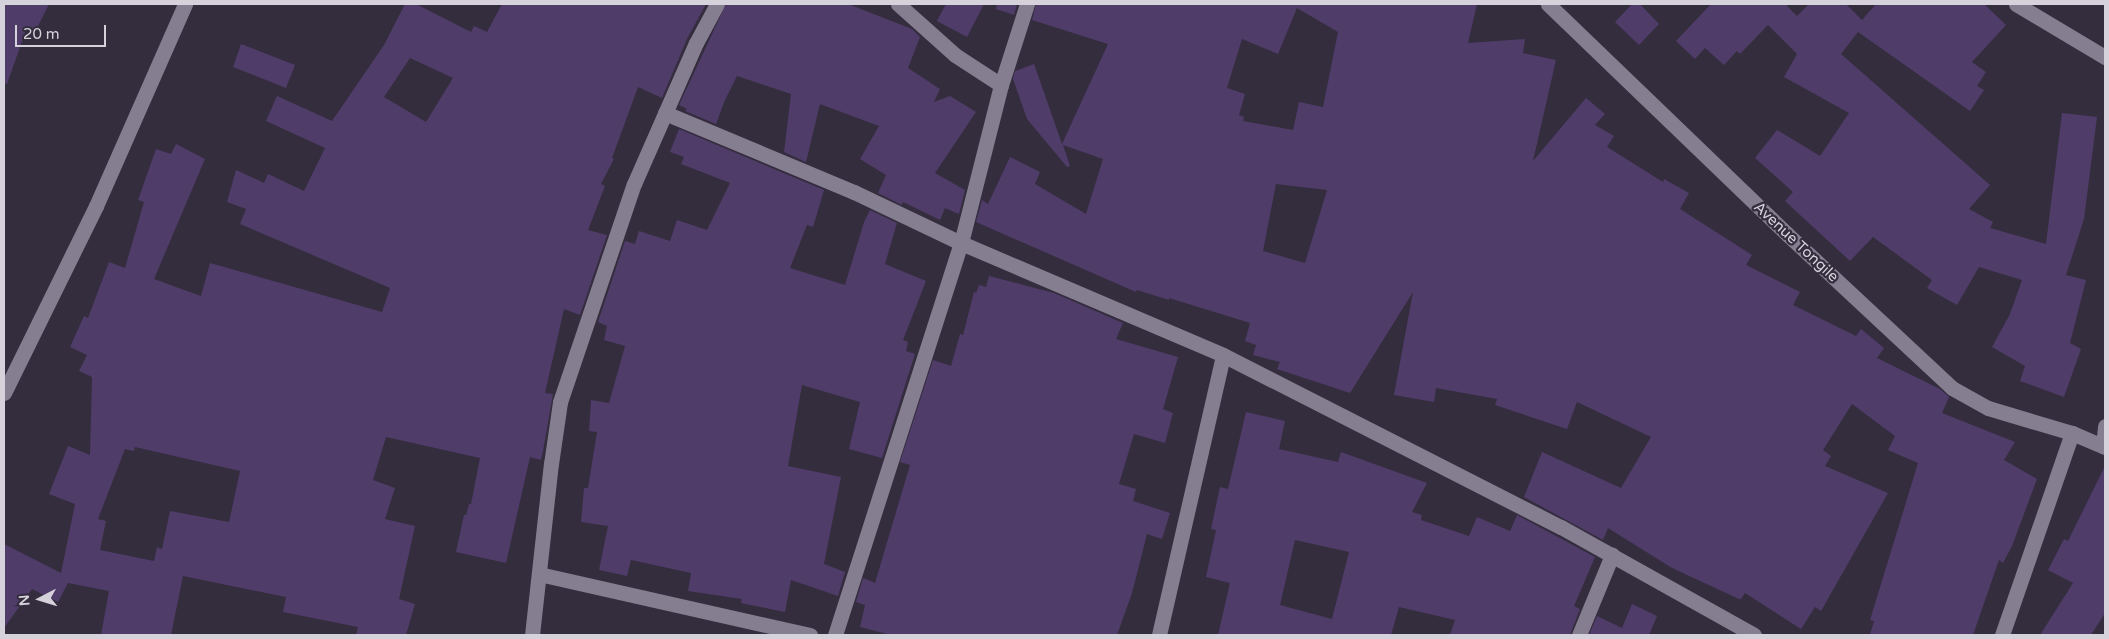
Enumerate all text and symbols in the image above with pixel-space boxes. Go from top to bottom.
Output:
scale bar [18,15,109,47]
text: 20 m [23,25,60,43]
street label: Avenue Tongile [1750,198,1842,286]
north arrow [15,574,65,624]
text: N [16,594,34,607]

